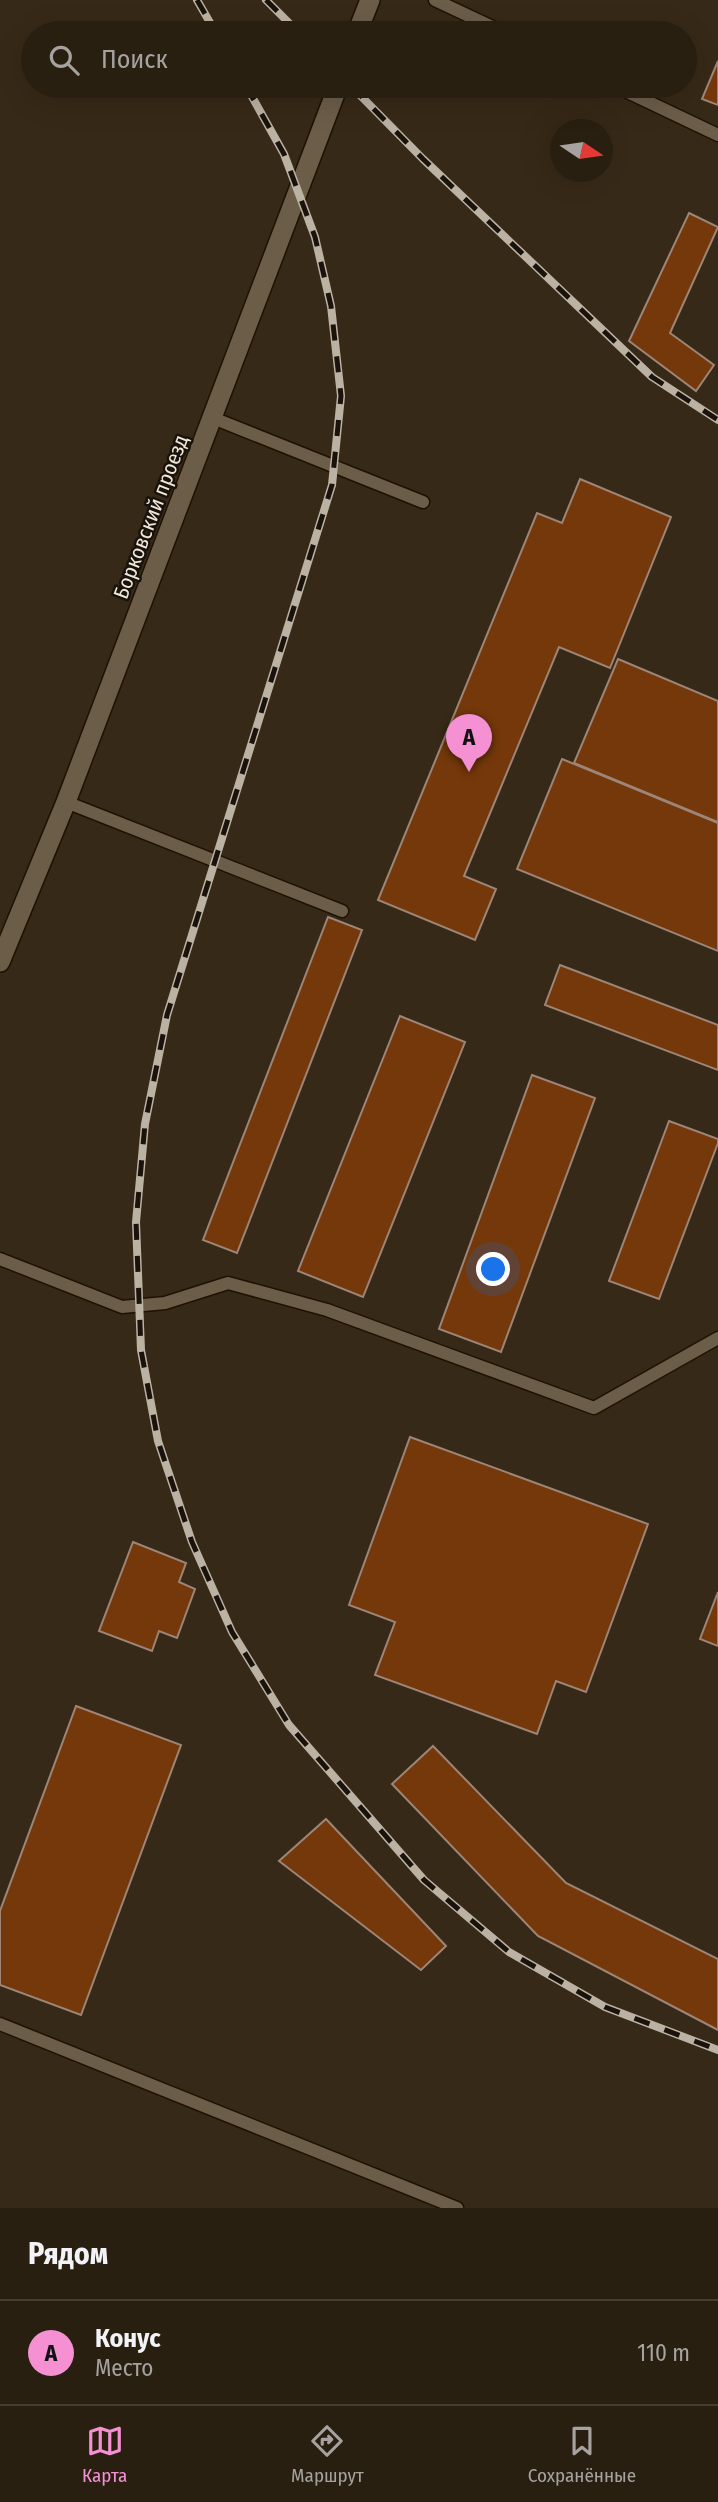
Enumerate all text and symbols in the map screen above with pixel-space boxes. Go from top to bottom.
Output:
search box [21,21,697,98]
icon: search [45,41,83,79]
text: Поиск [101,44,168,75]
north arrow [550,119,613,182]
street label: Борковский проезд [108,431,194,603]
pin: A [446,714,492,772]
your location [476,1252,510,1286]
text: Рядом [28,2236,108,2272]
text: Конус [95,2323,161,2354]
text: A [45,2339,57,2367]
text: 110 m [637,2339,690,2367]
text: Место [95,2354,153,2382]
tab: Карта [82,2422,127,2487]
tab: Маршрут [291,2422,364,2487]
tab: Сохранённые [528,2422,636,2487]

